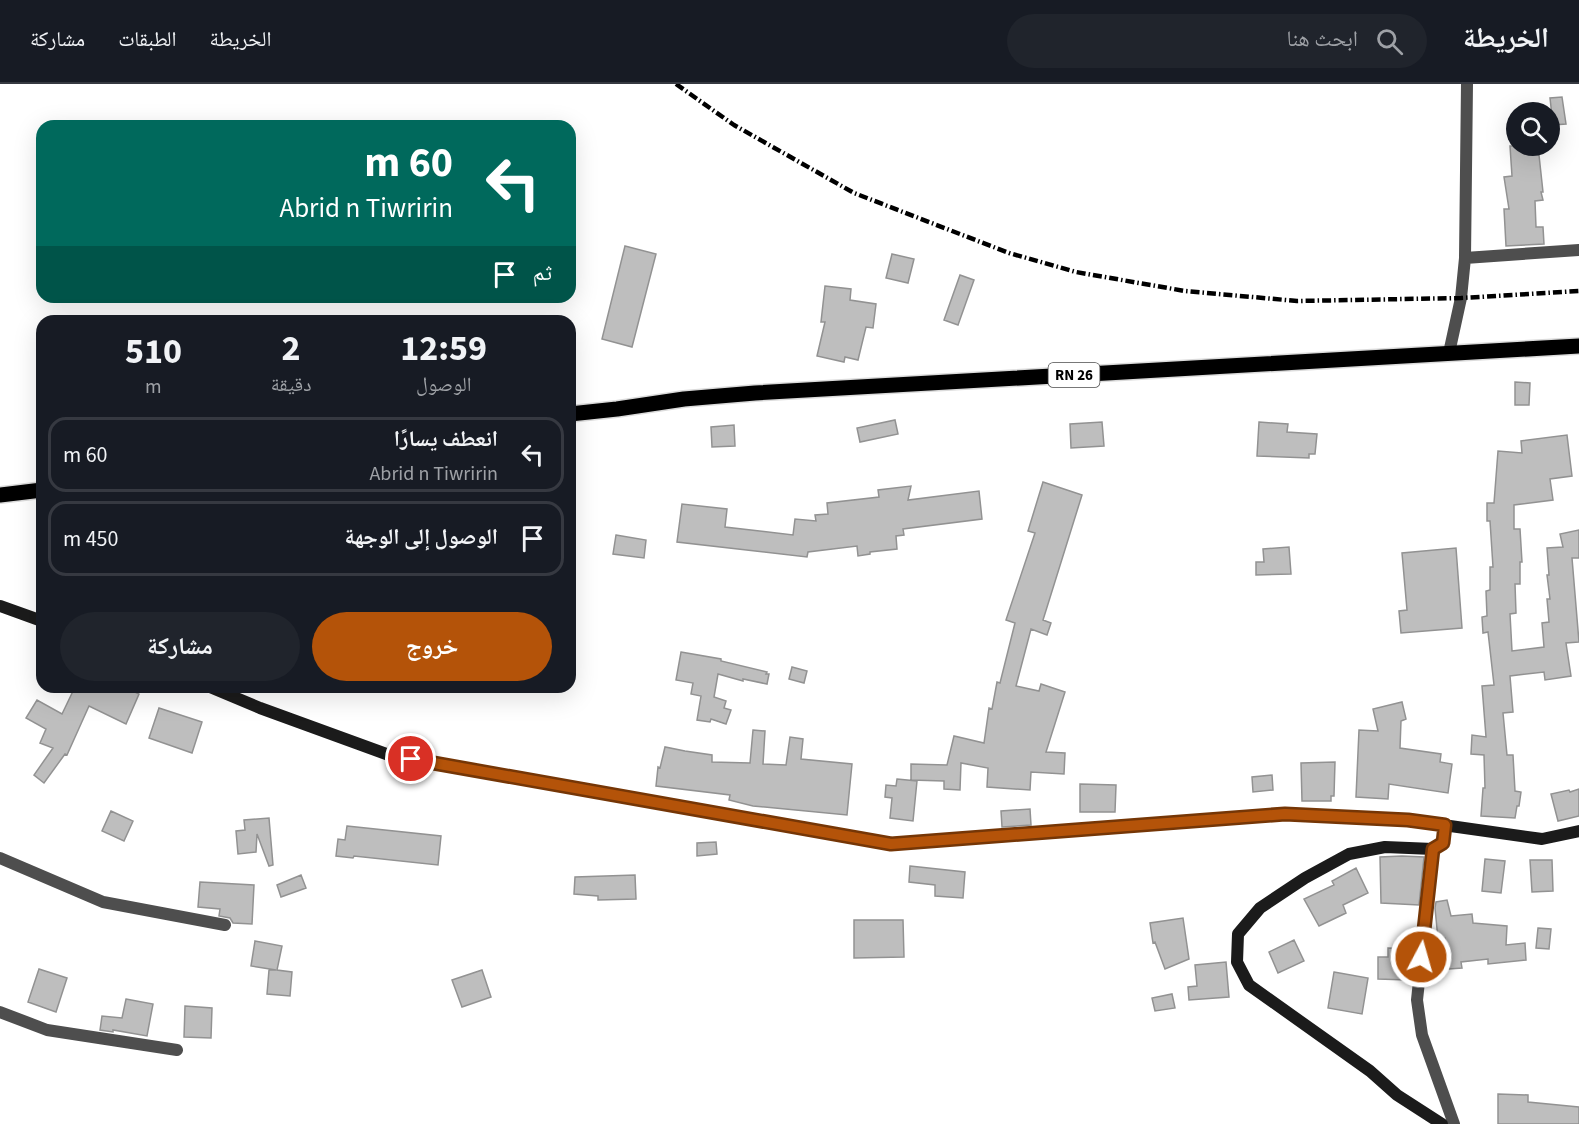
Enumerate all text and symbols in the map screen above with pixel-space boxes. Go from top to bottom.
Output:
search box [1007,14,1427,68]
text: الخريطة [1463,18,1549,58]
text: ابحث هنا [1287,23,1358,55]
text: مشاركة [30,24,85,54]
text: الطبقات [118,24,177,54]
text: الخريطة [210,24,271,54]
icon: search [1373,25,1406,58]
map controls [1506,102,1560,156]
button: search [1506,102,1560,156]
text: 60 m [364,133,453,193]
icon: left [474,144,552,222]
text: Abrid n Tiwririn [280,189,453,228]
text: ثم [533,257,552,289]
icon: arrive [488,258,521,291]
text: 2 [282,323,301,374]
text: 12:59 [400,323,487,374]
text: 510 [125,326,182,377]
road number: RN 26 [1048,363,1100,387]
text: دقيقة [271,371,311,399]
text: الوصول [416,371,471,399]
text: m [145,373,162,401]
text: انعطف يسارًا [394,423,498,455]
icon: left [516,438,549,471]
text: 60 m [63,439,108,471]
text: Abrid n Tiwririn [370,460,498,488]
text: الوصول إلى الوجهة [345,521,498,553]
icon: arrive [516,522,549,555]
text: 450 m [63,523,118,555]
button: مشاركة [60,612,300,681]
button: خروج [312,612,552,681]
pin [385,733,436,784]
icon: arrive [394,742,427,775]
position arrow [1389,925,1453,989]

